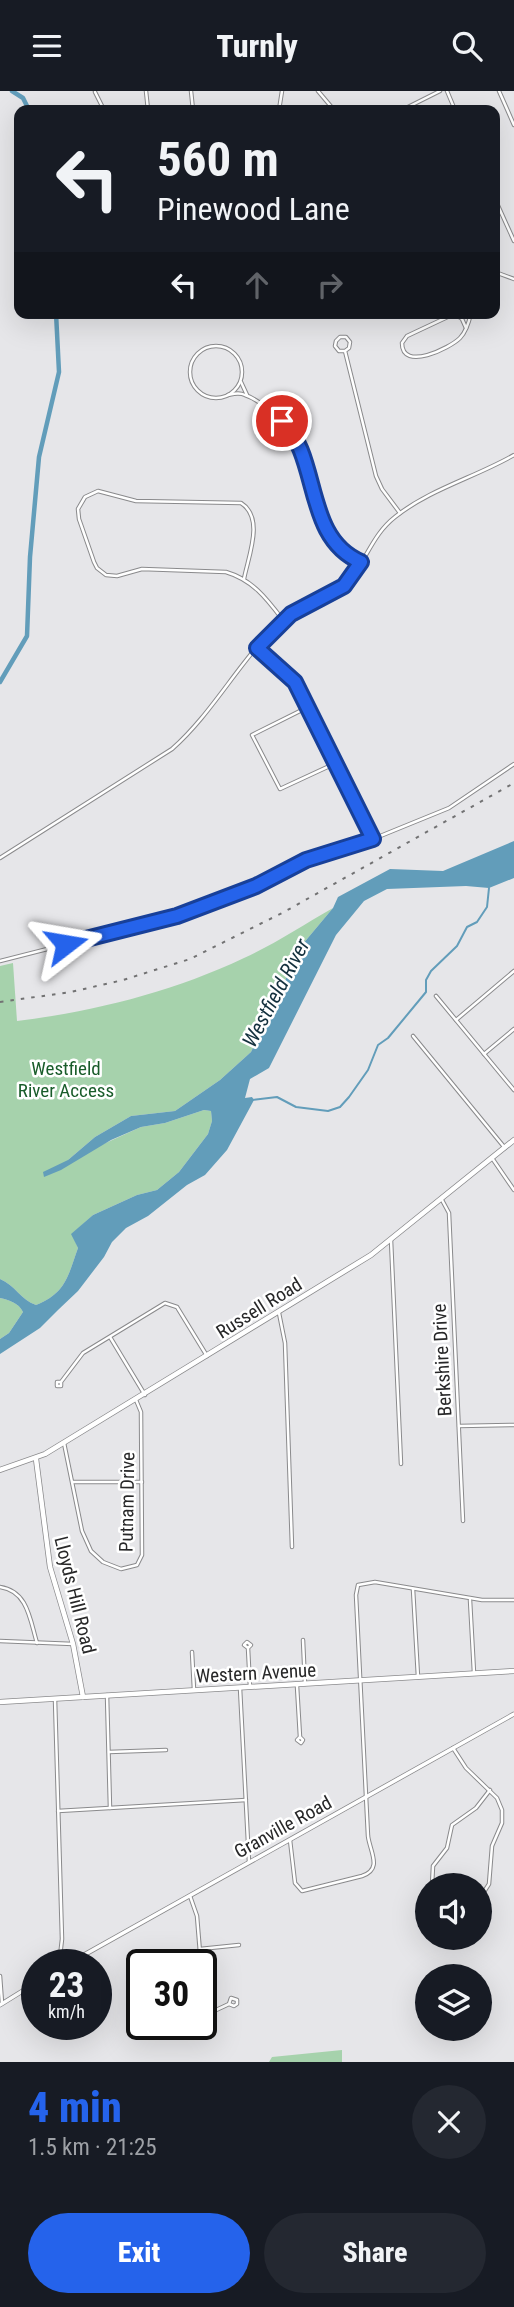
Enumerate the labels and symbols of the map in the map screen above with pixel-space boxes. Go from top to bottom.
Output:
pin [252,391,312,451]
position arrow [29,907,103,981]
water label: Westfield River [237,934,315,1051]
park label: Westfield River Access [18,1057,114,1102]
street label: Russell Road [212,1273,306,1343]
street label: Berkshire Drive [428,1303,456,1417]
street label: Putnam Drive [115,1452,139,1552]
street label: Lloyds Hill Road [49,1534,101,1656]
street label: Western Avenue [195,1658,317,1688]
street label: Granville Road [230,1791,336,1863]
speed limit sign: 30 [126,1949,217,2040]

